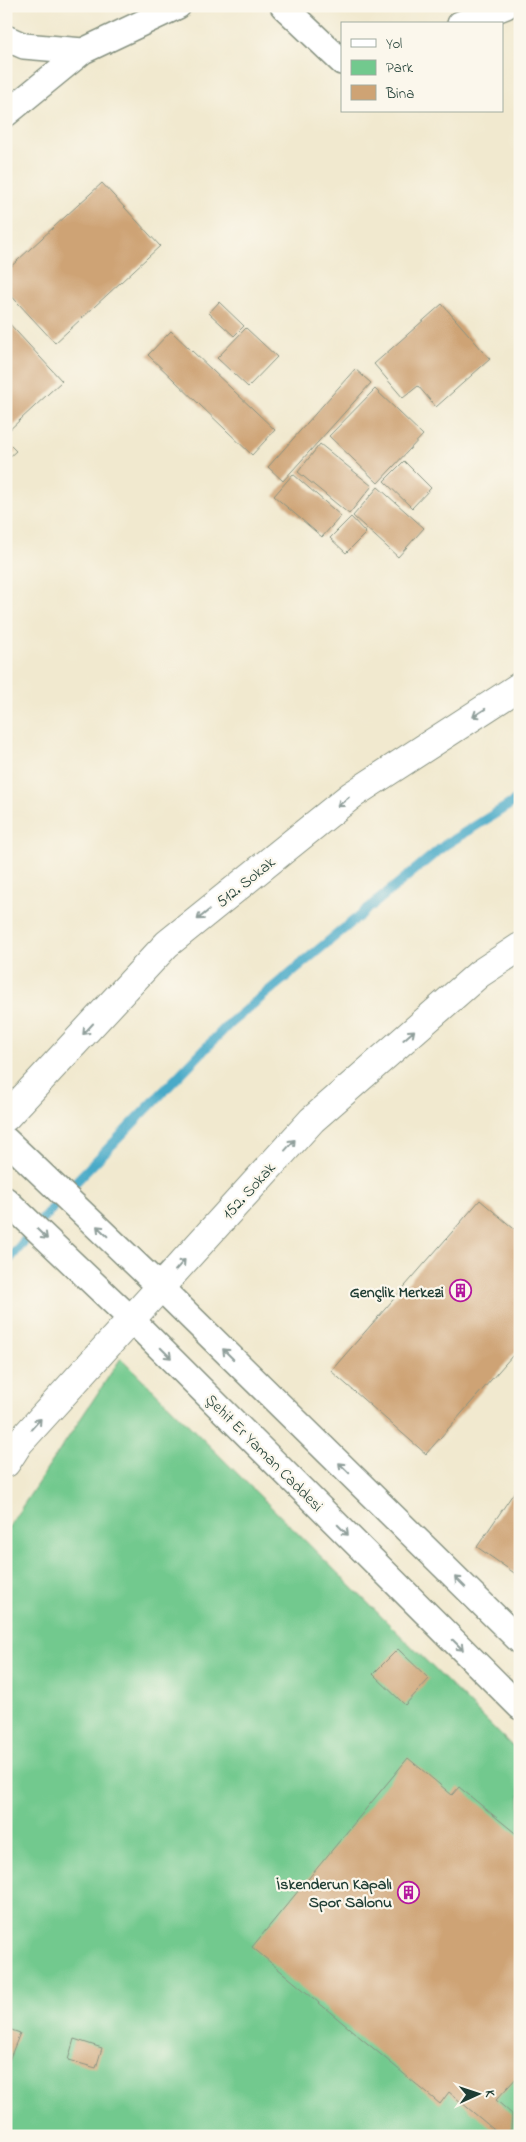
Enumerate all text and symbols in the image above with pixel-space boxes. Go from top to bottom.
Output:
legend [341,22,504,112]
text: Yol [386,33,402,55]
text: Park [386,57,414,79]
text: Bina [385,83,414,105]
one-way arrow [472,707,486,718]
one-way arrow [336,797,350,807]
street label: 512. Sokak [211,851,282,914]
one-way arrow [196,910,210,920]
one-way arrow [82,1023,94,1035]
one-way arrow [403,1030,416,1041]
one-way arrow [284,1138,295,1151]
street label: 152. Sokak [217,1156,283,1225]
one-way arrow [95,1225,108,1237]
one-way arrow [35,1228,48,1240]
one-way arrow [174,1258,186,1271]
building icon: Gençlik Merkezi [448,1279,472,1303]
place label: Gençlik Merkezi [350,1281,444,1305]
one-way arrow [160,1347,172,1359]
one-way arrow [222,1348,235,1360]
street label: Şehit Er Yaman Caddesi [199,1389,328,1518]
one-way arrow [30,1418,41,1431]
one-way arrow [338,1462,351,1474]
one-way arrow [336,1524,349,1536]
one-way arrow [454,1576,466,1588]
one-way arrow [451,1639,464,1651]
place label: İskenderun Kapalı Spor Salonu [277,1873,392,1915]
building icon: İskenderun Kapalı Spor Salonu [396,1880,420,1904]
north arrow [454,2070,504,2120]
text: K [479,2089,500,2099]

